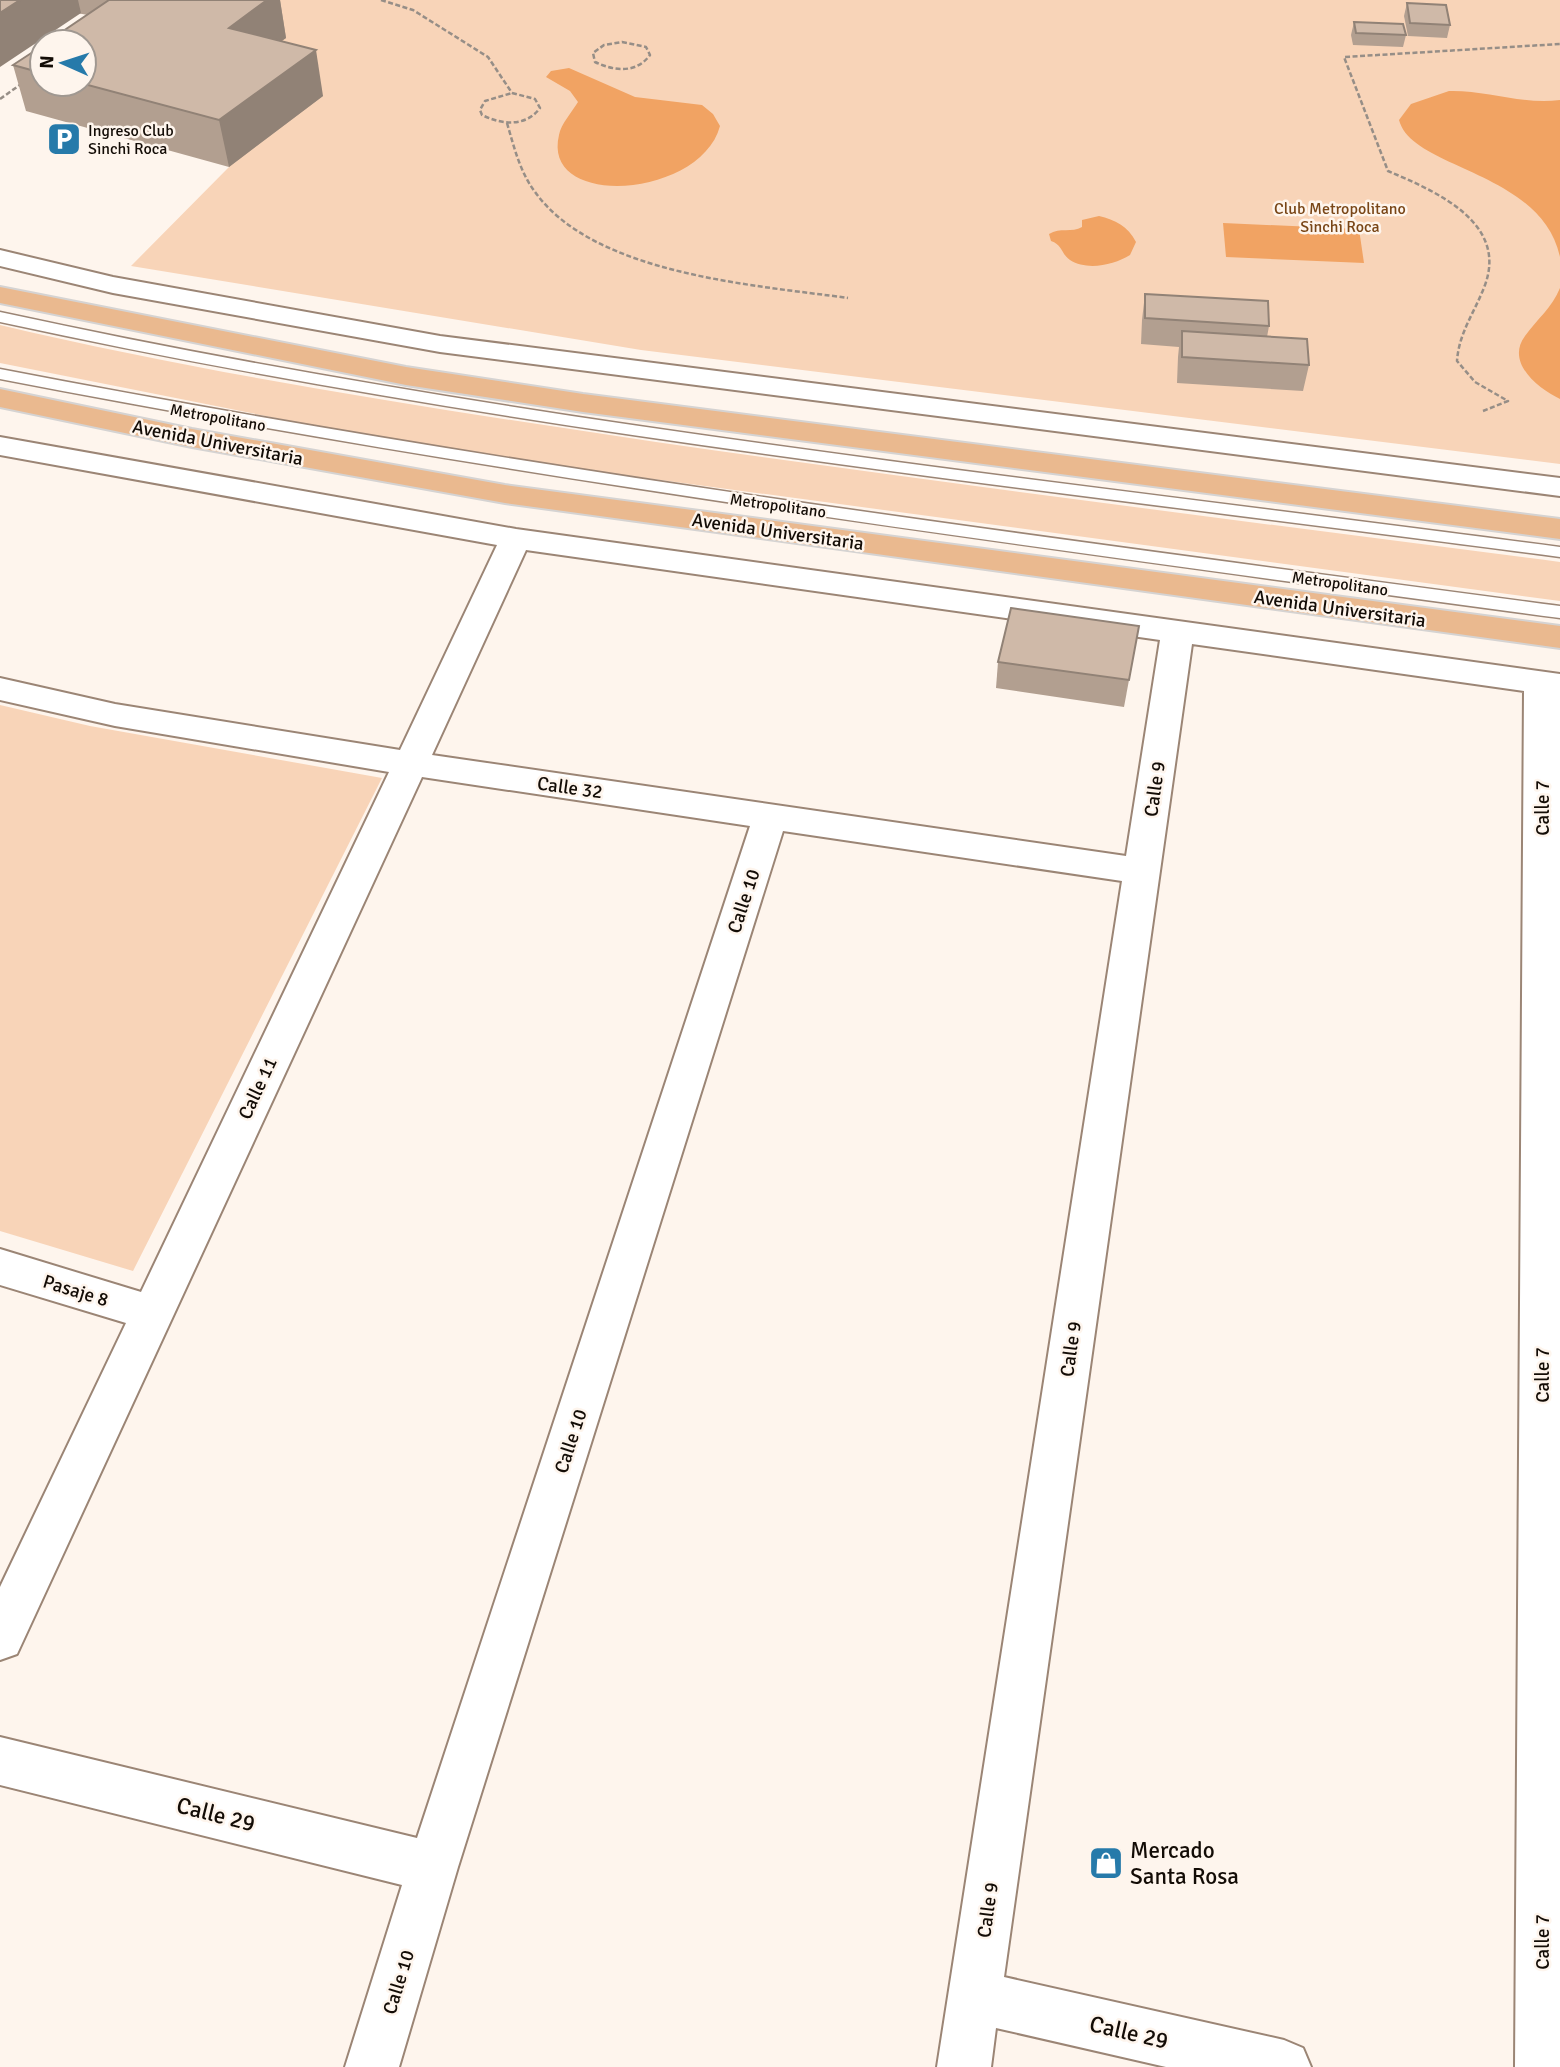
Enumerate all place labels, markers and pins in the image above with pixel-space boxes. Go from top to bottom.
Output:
parking icon: Ingreso Club Sinchi Roca [45,120,83,158]
place label: Ingreso Club Sinchi Roca [88,121,174,159]
place label: Mercado Santa Rosa [1130,1836,1239,1891]
shop icon: Mercado Santa Rosa [1087,1844,1125,1882]

